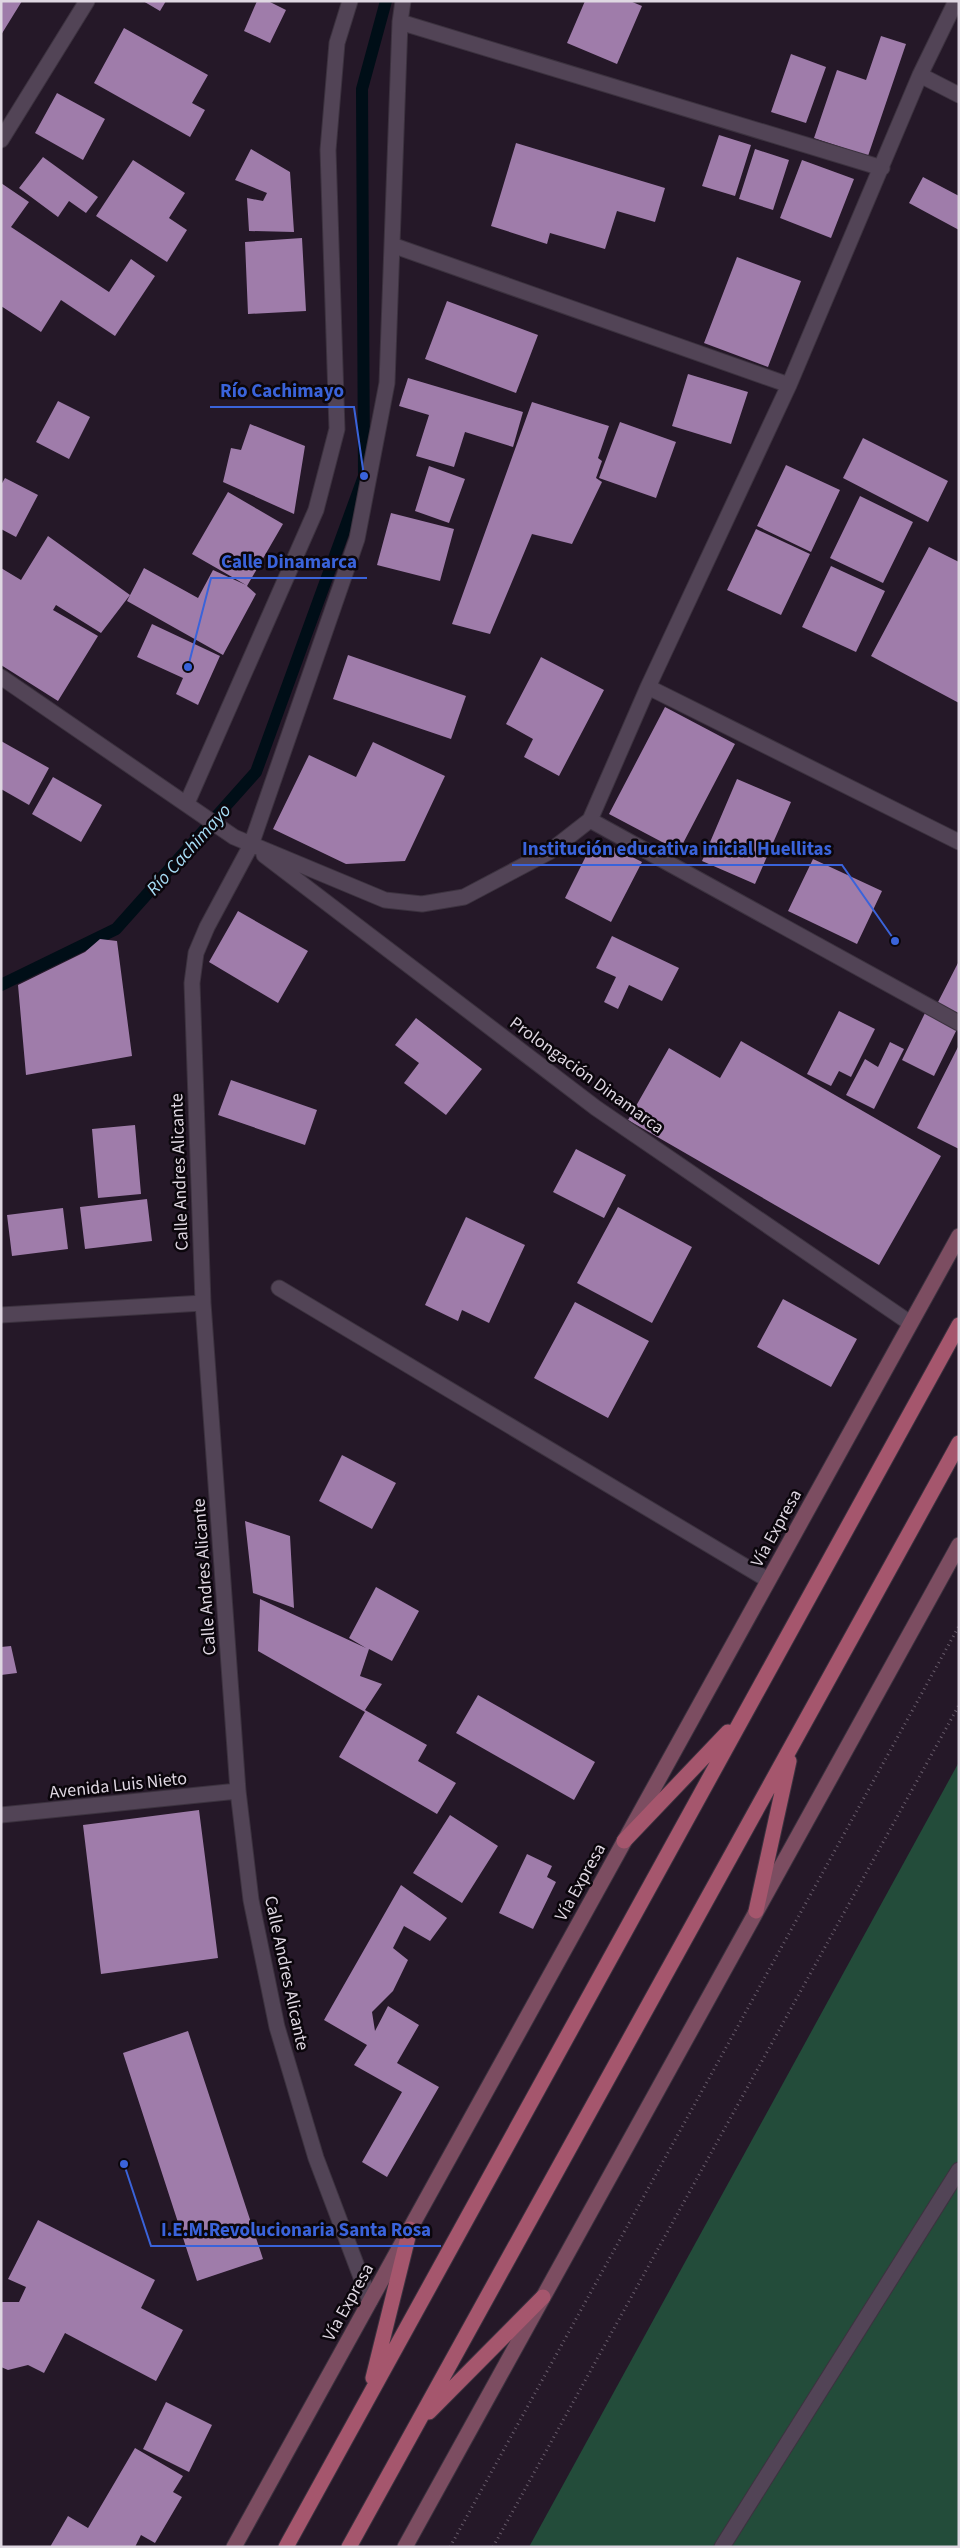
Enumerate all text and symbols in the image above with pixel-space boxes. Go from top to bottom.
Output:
callout: Río Cachimayo [210,373,354,407]
text: Río Cachimayo [220,378,344,405]
callout: Calle Dinamarca [211,544,367,578]
text: Calle Dinamarca [221,549,357,576]
water label: Río Cachimayo [140,798,238,902]
callout: Institución educativa inicial Huellitas [512,831,842,865]
text: Institución educativa inicial Huellitas [522,836,832,863]
street label: Prolongación Dinamarca [504,1011,669,1140]
street label: Calle Andres Alicante [164,1093,195,1251]
street label: Vía Expresa [745,1485,808,1572]
street label: Calle Andres Alicante [187,1498,222,1656]
street label: Avenida Luis Nieto [48,1766,188,1805]
street label: Vía Expresa [549,1839,612,1926]
street label: Calle Andres Alicante [258,1894,315,2053]
callout: I.E.M.Revolucionaria Santa Rosa [151,2212,441,2246]
text: I.E.M.Revolucionaria Santa Rosa [161,2217,431,2244]
street label: Vía Expresa [317,2259,380,2346]

